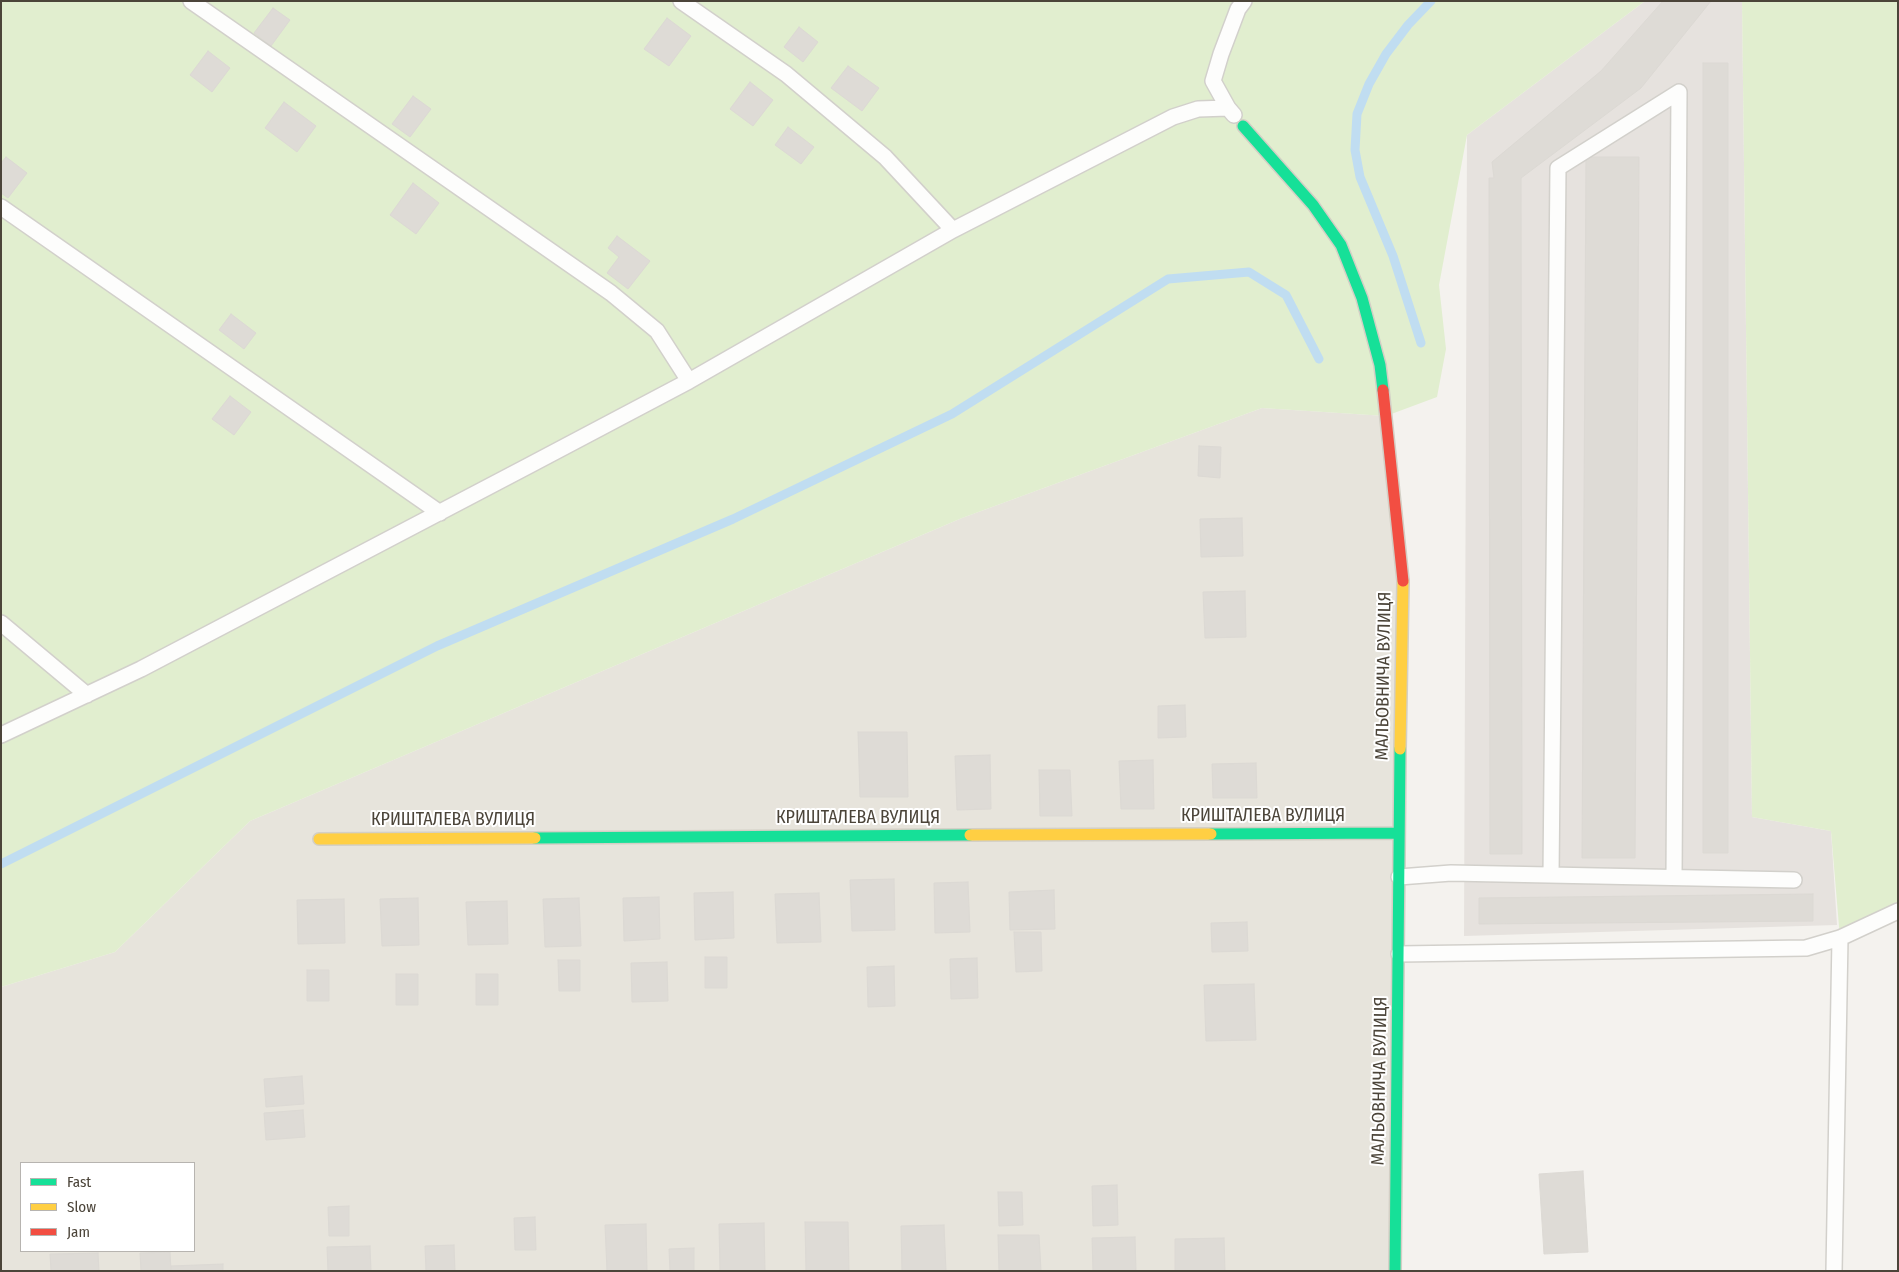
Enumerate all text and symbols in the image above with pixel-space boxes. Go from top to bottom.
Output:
street label: МАЛЬОВНИЧА ВУЛИЦЯ [1372,591,1396,761]
street label: КРИШТАЛЕВА ВУЛИЦЯ [1181,805,1345,827]
street label: КРИШТАЛЕВА ВУЛИЦЯ [776,807,940,829]
street label: КРИШТАЛЕВА ВУЛИЦЯ [371,809,535,831]
street label: МАЛЬОВНИЧА ВУЛИЦЯ [1368,996,1392,1166]
legend [20,1162,195,1252]
text: Fast [67,1173,91,1191]
text: Slow [67,1198,96,1216]
text: Jam [67,1223,90,1241]

